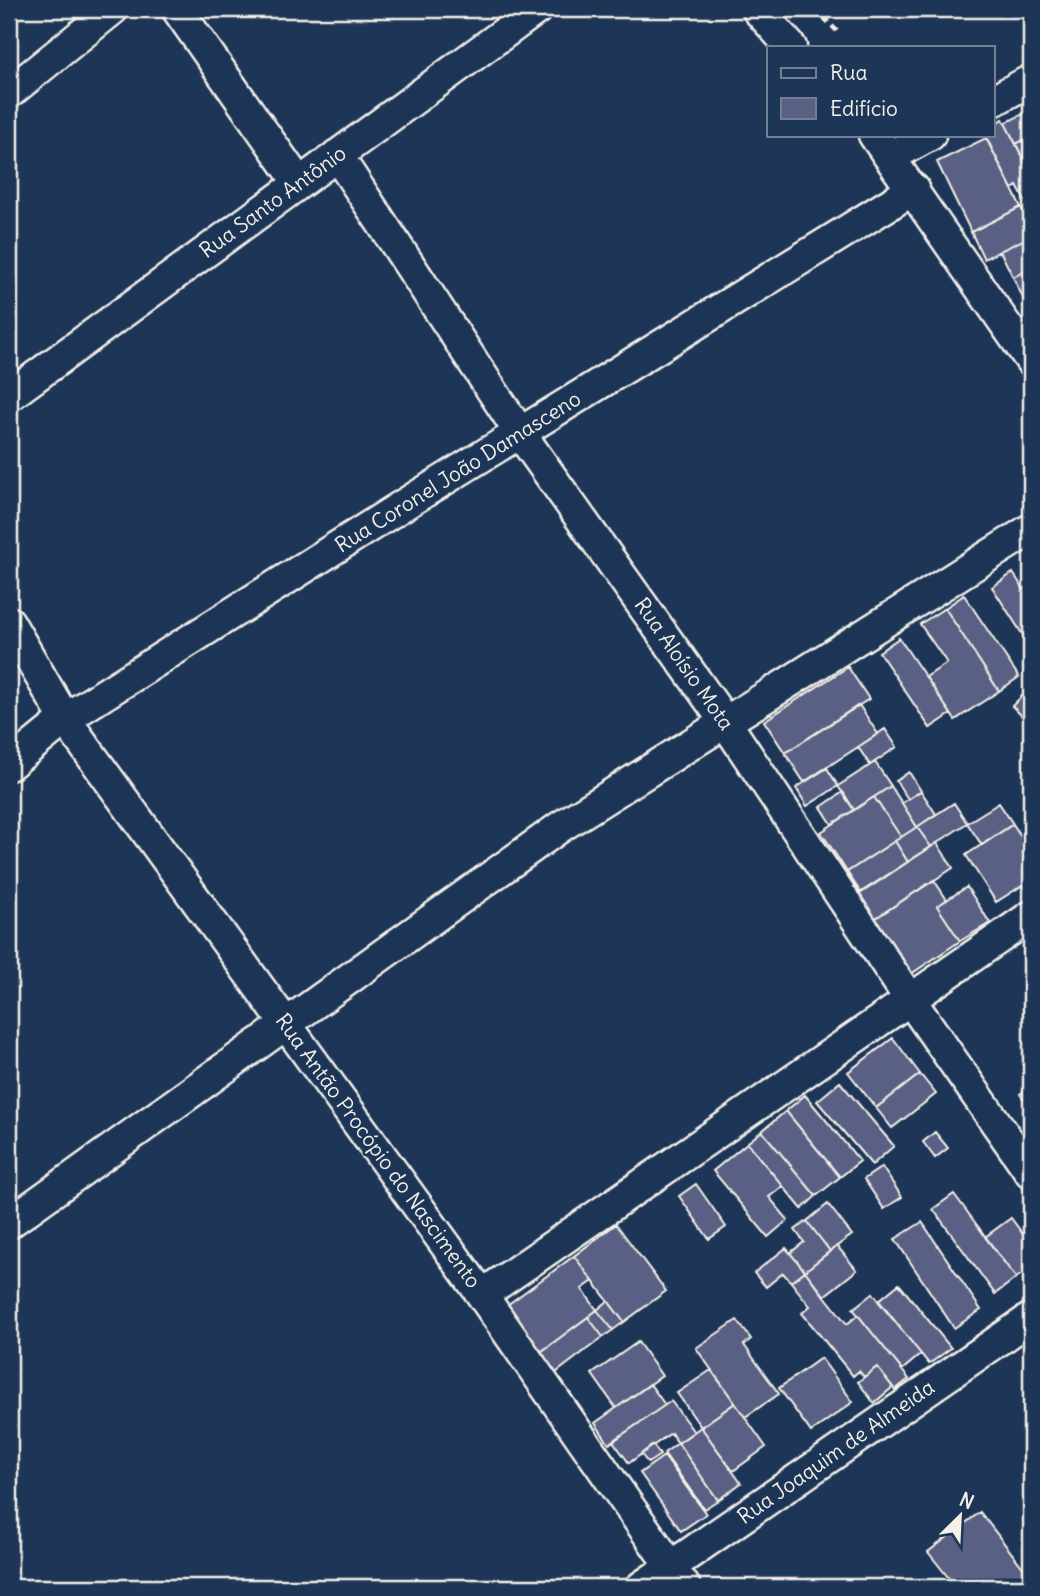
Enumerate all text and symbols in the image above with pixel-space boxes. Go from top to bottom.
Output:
legend [767,46,995,136]
text: Rua [830,59,867,86]
text: Edifício [830,95,898,122]
street label: Rua Santo Antônio [194,139,351,264]
street label: Rua Coronel João Damasceno [330,385,586,558]
street label: Rua Aloísio Mota [629,592,740,735]
street label: Rua Antão Procópio do Nascimento [270,1008,487,1293]
street label: Rua Joaquim de Almeida [732,1373,939,1530]
north arrow [925,1480,995,1550]
text: N [956,1487,978,1514]

